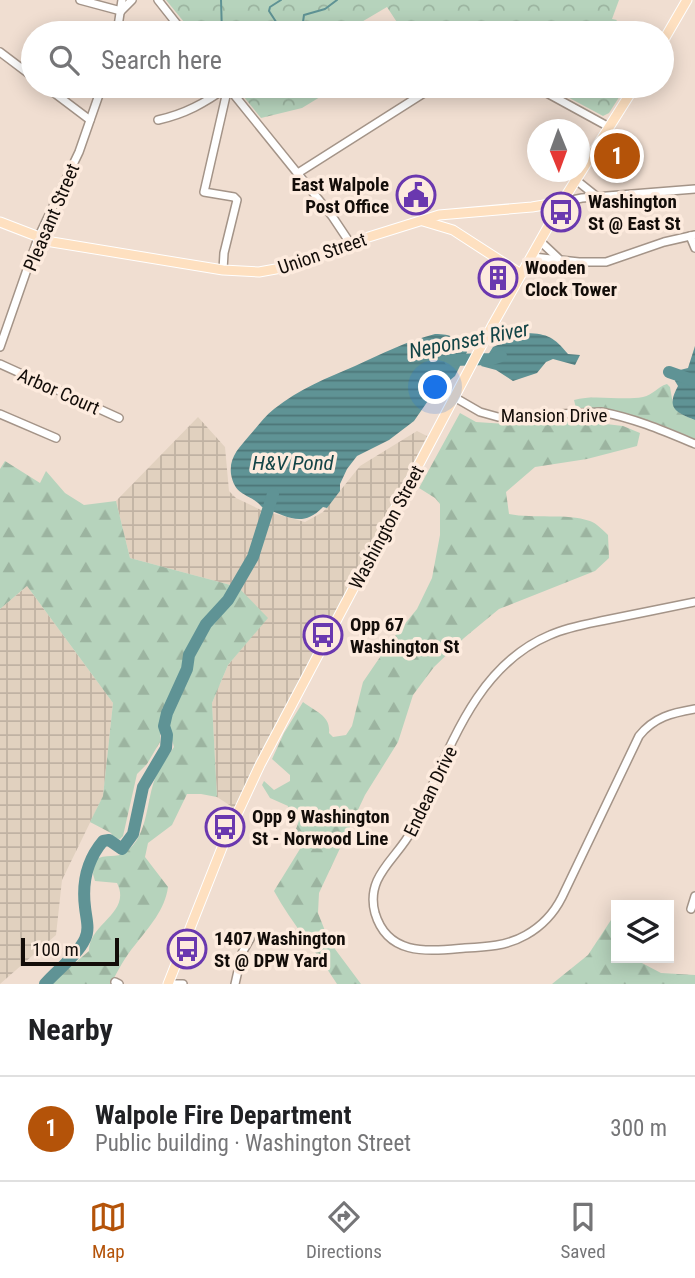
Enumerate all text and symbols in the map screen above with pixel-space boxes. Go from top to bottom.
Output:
search box [21,21,674,98]
icon: search [45,41,83,79]
text: Search here [101,45,222,75]
north arrow [527,119,590,182]
pin: 1 [594,130,640,182]
street label: Pleasant Street [19,160,84,274]
place label: East Walpole Post Office [291,173,389,218]
public building icon: East Walpole Post Office [395,174,437,216]
place label: Washington St @ East St [588,190,681,235]
bus stop icon: Washington St @ East St [540,191,582,233]
street label: Union Street [275,228,369,279]
place label: Wooden Clock Tower [525,256,617,301]
building icon: Wooden Clock Tower [477,257,519,299]
water label: Neponset River [407,316,532,363]
street label: Arbor Court [14,363,103,420]
your location [418,370,452,404]
street label: Mansion Drive [501,404,607,427]
water label: H&V Pond [252,451,335,475]
street label: Washington Street [344,461,429,593]
place label: Opp 67 Washington St [350,613,460,658]
bus stop icon: Opp 67 Washington St [302,614,344,656]
street label: Endean Drive [399,742,462,840]
place label: Opp 9 Washington St - Norwood Line [252,805,390,850]
bus stop icon: Opp 9 Washington St - Norwood Line [204,806,246,848]
map controls [611,900,674,963]
button: layers [611,900,674,963]
place label: 1407 Washington St @ DPW Yard [214,927,346,972]
bus stop icon: 1407 Washington St @ DPW Yard [166,928,208,970]
scale bar [21,935,119,967]
text: 100 m [32,938,79,961]
text: Nearby [28,1012,113,1047]
text: Walpole Fire Department [95,1100,351,1130]
text: 1 [45,1115,57,1142]
text: 300 m [610,1115,667,1142]
text: Public building · Washington Street [95,1130,411,1157]
tab: Map [89,1198,127,1263]
tab: Directions [306,1198,382,1263]
tab: Saved [560,1198,606,1263]

